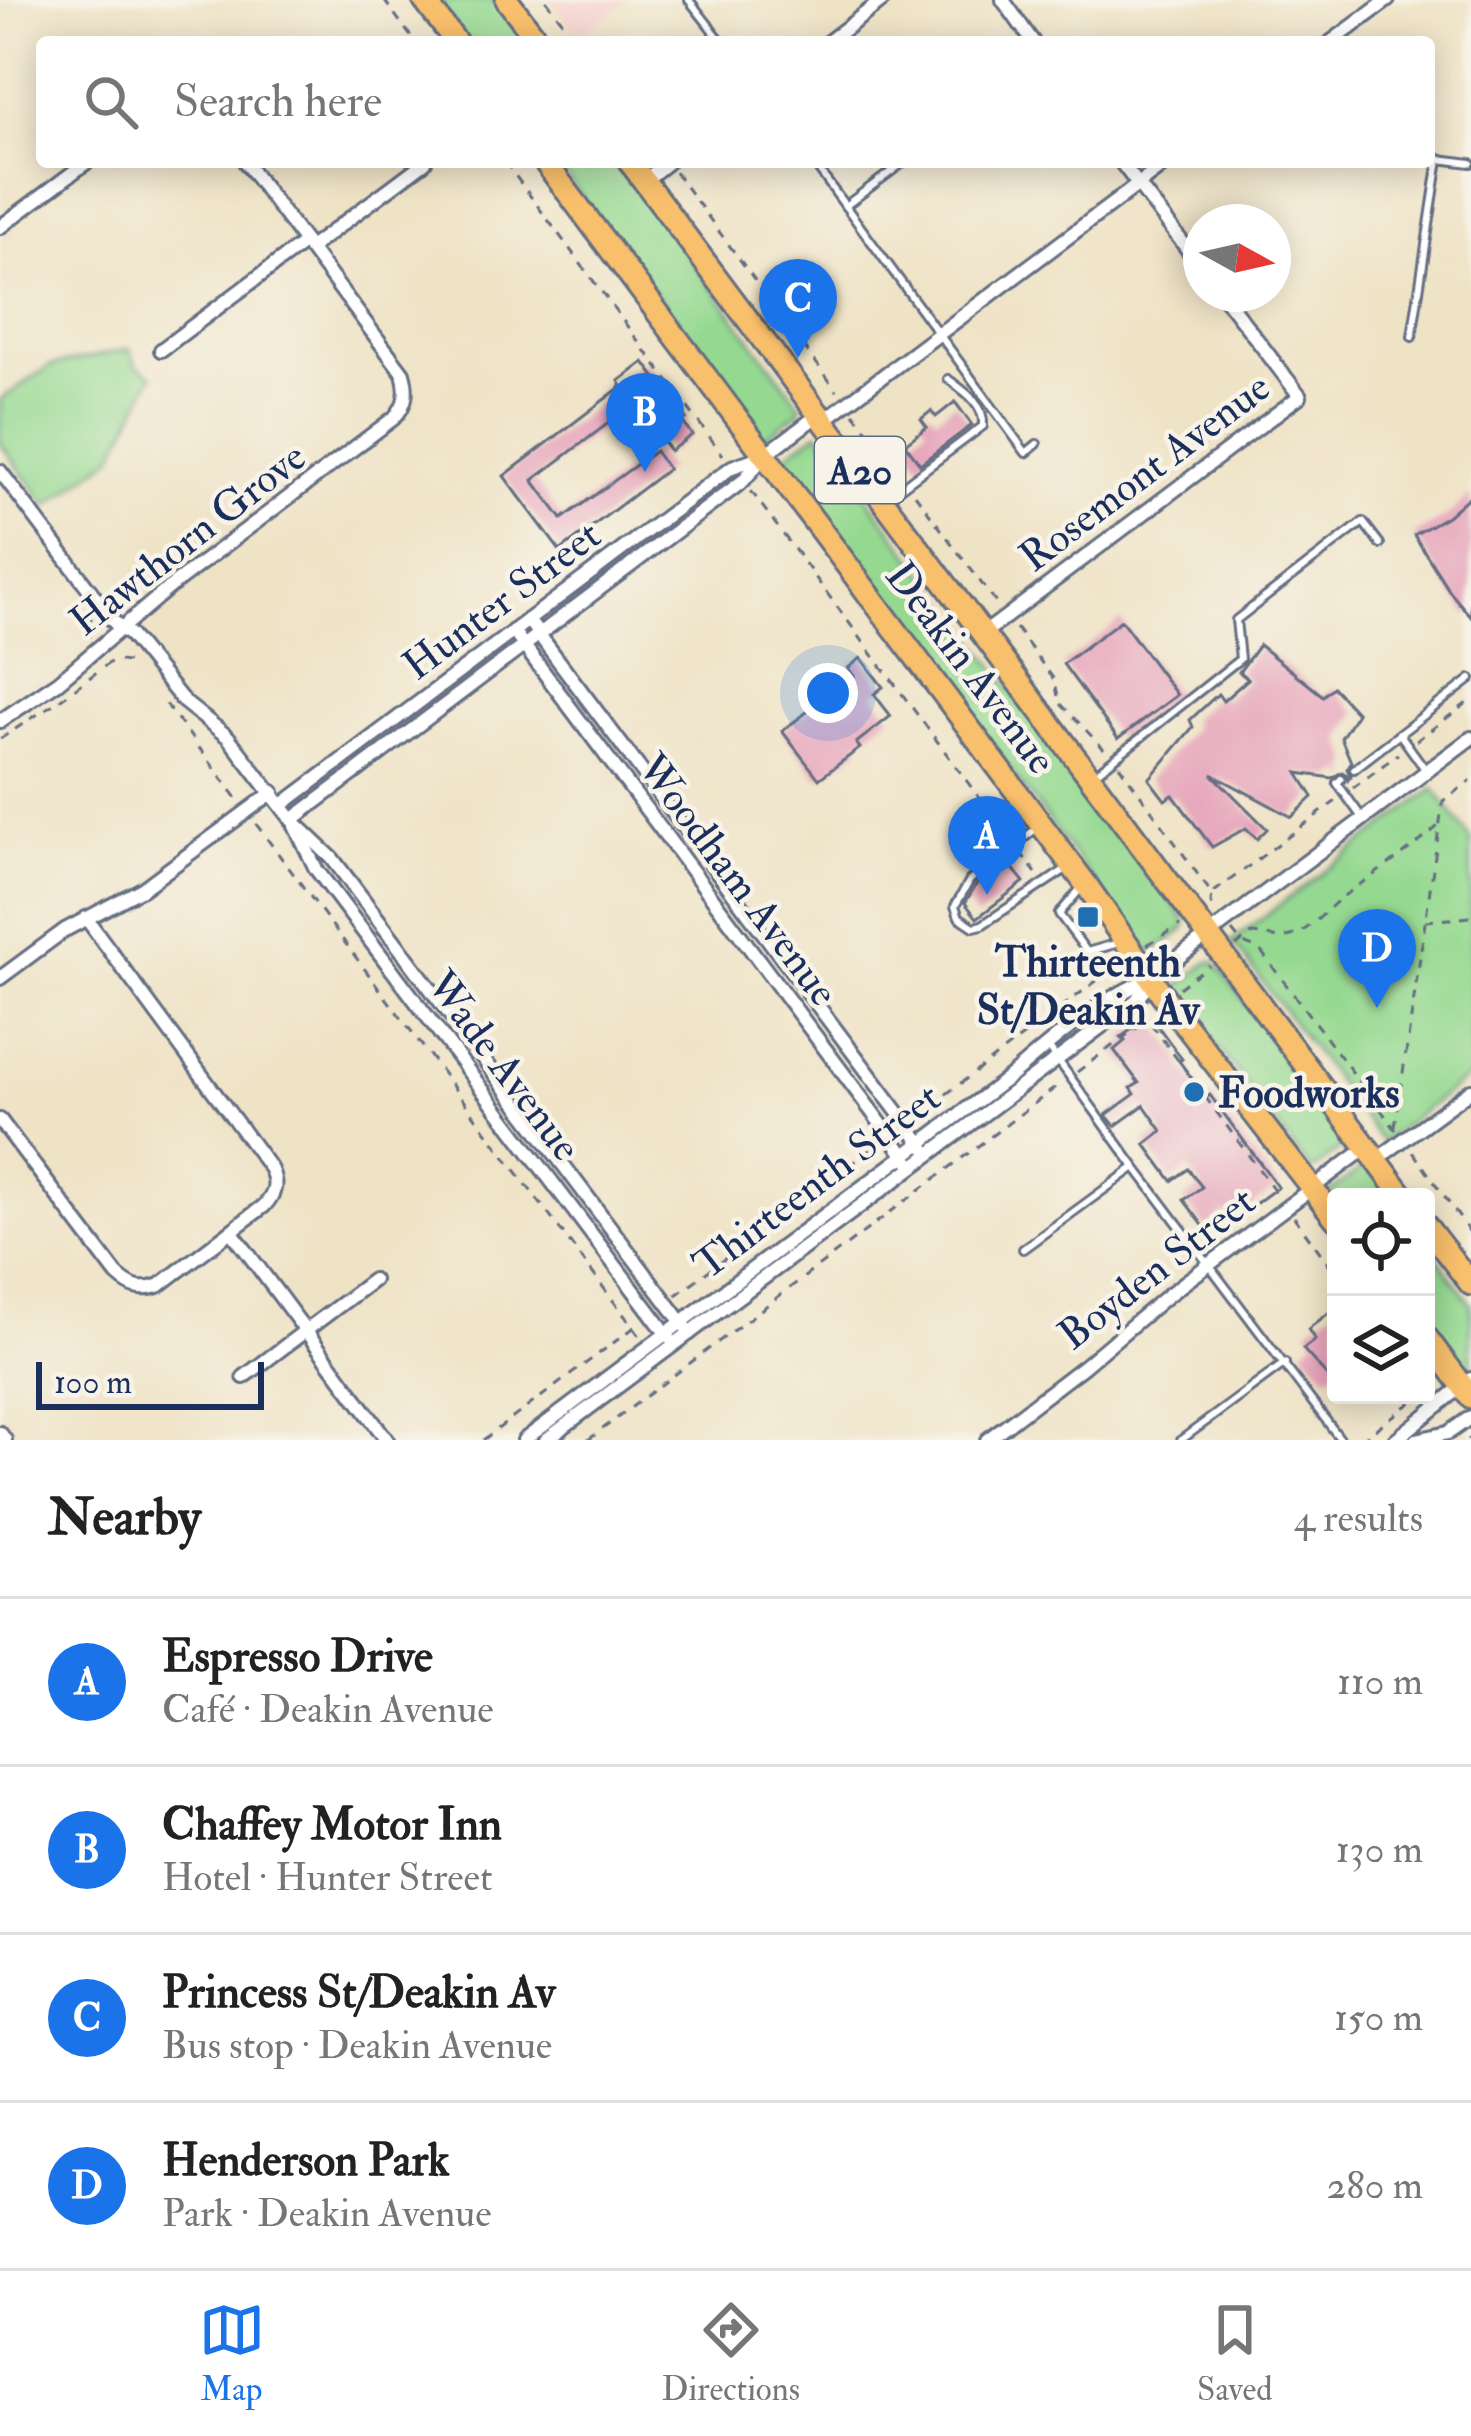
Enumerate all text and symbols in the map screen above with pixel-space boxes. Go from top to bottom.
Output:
search box [36,36,1435,168]
icon: search [78,69,144,135]
text: Search here [174,74,382,130]
north arrow [1183,204,1291,312]
pin: C [759,259,837,358]
street label: Rosemont Avenue [1010,362,1281,584]
pin: B [606,373,684,472]
street label: Hawthorn Grove [60,431,317,648]
road number: A20 [815,437,905,503]
street label: Hunter Street [393,509,611,692]
street label: Deakin Avenue [874,552,1067,785]
your location [798,663,858,723]
street label: Woodham Avenue [625,743,849,1017]
pin: A [948,796,1026,895]
marker: Thirteenth St/Deakin Av [1075,904,1101,930]
pin: D [1338,909,1416,1008]
place label: Thirteenth St/Deakin Av [977,937,1201,1037]
street label: Wade Avenue [414,960,592,1172]
place label: Foodworks [1218,1068,1400,1120]
street label: Thirteenth Street [683,1072,951,1291]
marker: Foodworks [1181,1079,1207,1105]
street label: Boyden Street [1048,1176,1266,1362]
map controls [1327,1188,1435,1404]
button: locate [1327,1188,1435,1296]
button: layers [1327,1296,1435,1404]
scale bar [36,1356,264,1409]
text: 100 m [54,1362,132,1403]
text: Nearby [48,1486,201,1550]
text: 4 results [1294,1494,1423,1543]
text: Espresso Drive [162,1629,433,1685]
text: A [75,1657,99,1706]
text: 110 m [1337,1657,1423,1706]
text: Café · Deakin Avenue [162,1685,494,1734]
text: Chaffey Motor Inn [162,1797,502,1853]
text: B [74,1825,100,1874]
text: 130 m [1336,1825,1423,1874]
text: Hotel · Hunter Street [162,1853,493,1902]
text: Princess St/Deakin Av [162,1965,555,2021]
text: C [73,1993,101,2042]
text: 150 m [1334,1993,1423,2042]
text: Bus stop · Deakin Avenue [162,2021,552,2070]
text: Henderson Park [162,2133,450,2189]
text: D [71,2161,103,2210]
text: 280 m [1326,2161,1423,2210]
text: Park · Deakin Avenue [162,2189,491,2238]
tab: Map [199,2297,265,2410]
tab: Directions [662,2297,800,2410]
tab: Saved [1197,2297,1272,2410]

